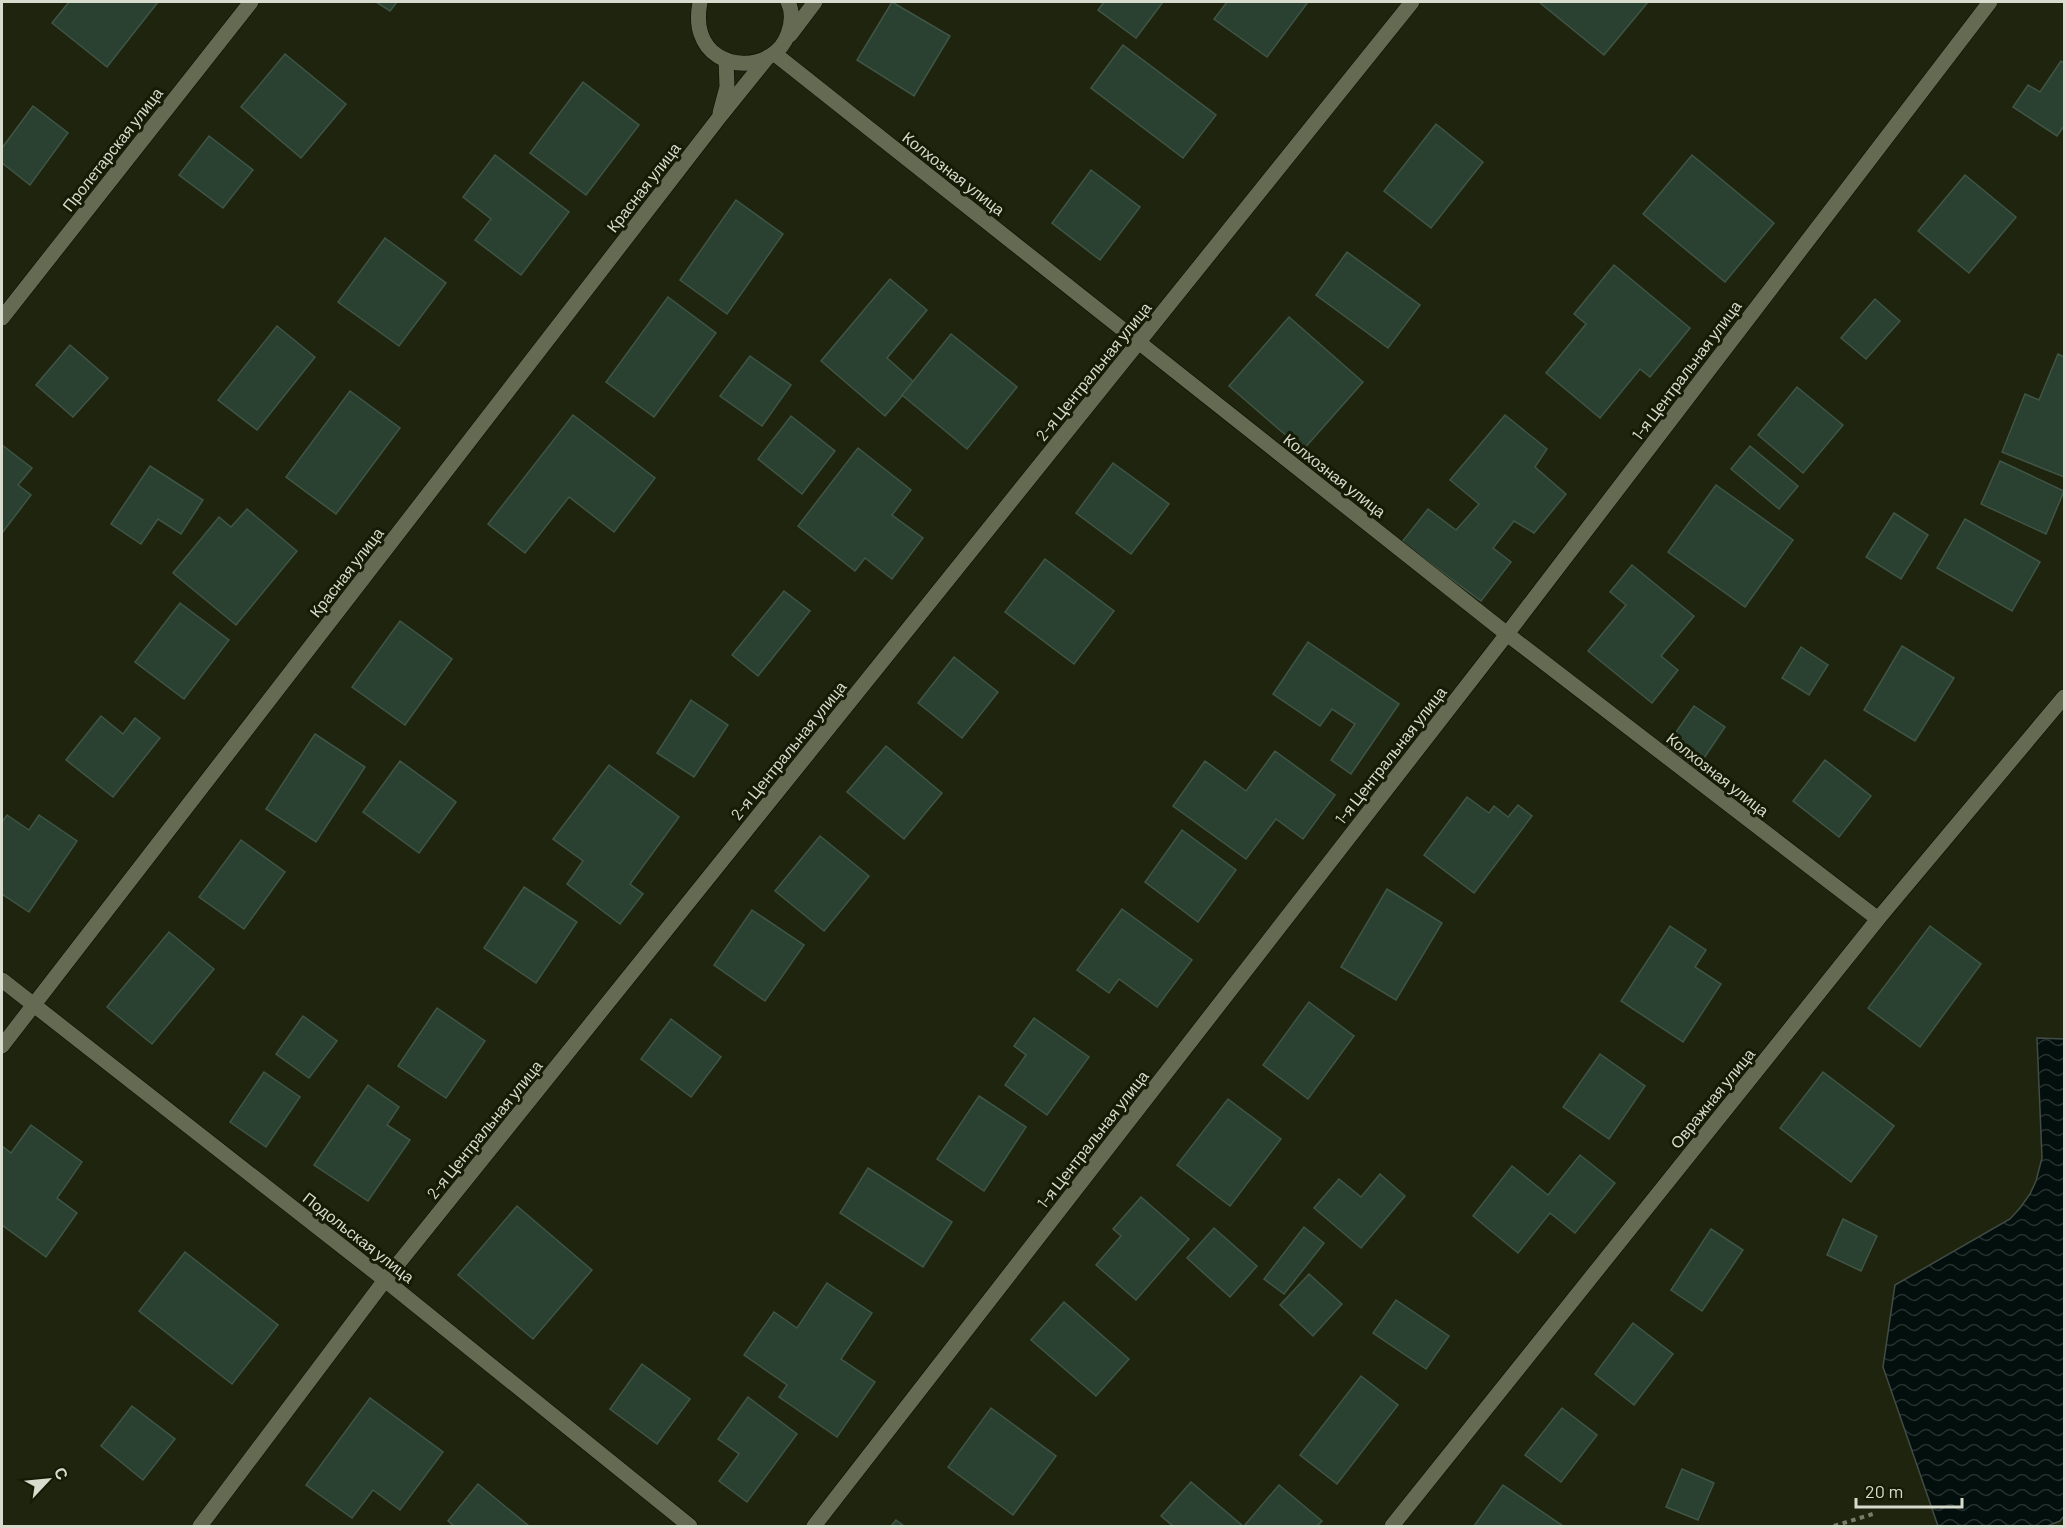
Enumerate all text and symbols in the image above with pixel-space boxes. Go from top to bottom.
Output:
street label: Пролетарская улица [58,83,166,215]
street label: Колхозная улица [899,127,1009,219]
street label: Красная улица [602,138,684,236]
street label: 1-я Центральная улица [1627,296,1745,443]
street label: 2-я Центральная улица [1031,298,1155,444]
street label: Колхозная улица [1280,429,1390,521]
street label: Красная улица [305,523,387,621]
street label: 2-я Центральная улица [726,677,850,823]
street label: 1-я Центральная улица [1330,682,1450,828]
street label: Колхозная улица [1663,728,1773,820]
street label: Овражная улица [1666,1044,1758,1152]
street label: 2-я Центральная улица [422,1056,546,1202]
street label: 1-я Центральная улица [1032,1066,1152,1212]
street label: Подольская улица [300,1188,418,1286]
north arrow [18,1450,78,1510]
text: С [51,1464,73,1483]
scale bar [1856,1471,1962,1509]
text: 20 m [1865,1480,1903,1502]

